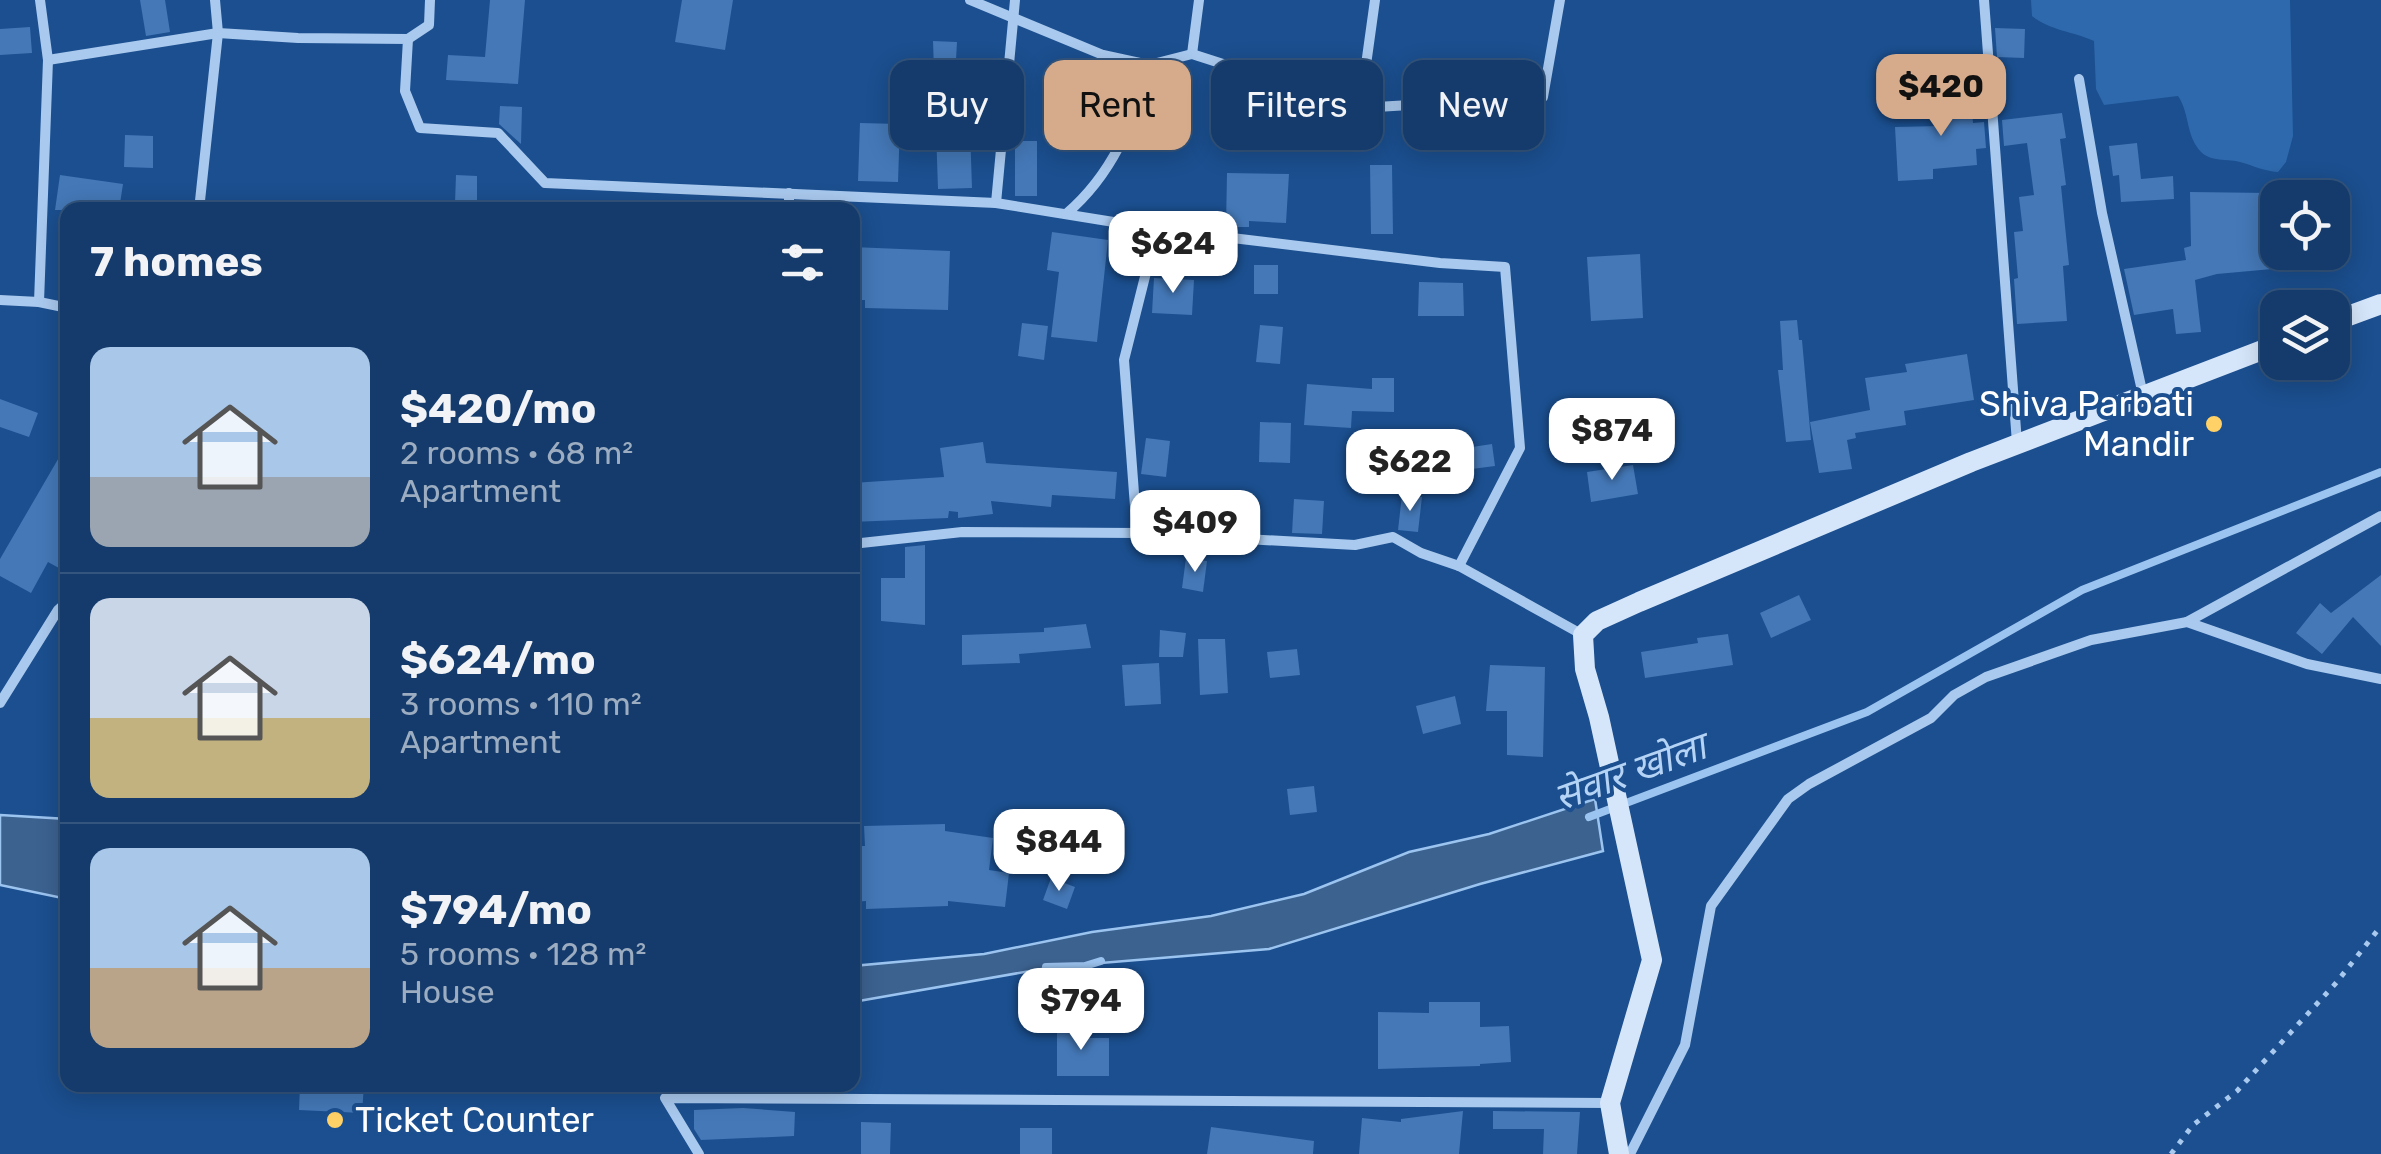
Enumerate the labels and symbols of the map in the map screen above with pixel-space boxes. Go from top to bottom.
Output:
pin: $420 [1882,54,2000,139]
pin: $624 [1114,211,1232,296]
place label: Shiva Parbati Mandir [1979,383,2194,465]
pin: $874 [1553,398,1671,483]
marker: Shiva Parbati Mandir [2203,413,2225,435]
pin: $622 [1351,429,1469,514]
pin: $409 [1136,490,1254,575]
water label: सेवार खोला [1548,721,1719,821]
pin: $844 [1000,809,1118,894]
pin: $794 [1022,968,1140,1053]
place label: Ticket Counter [355,1099,594,1141]
marker: Ticket Counter [324,1109,346,1131]

